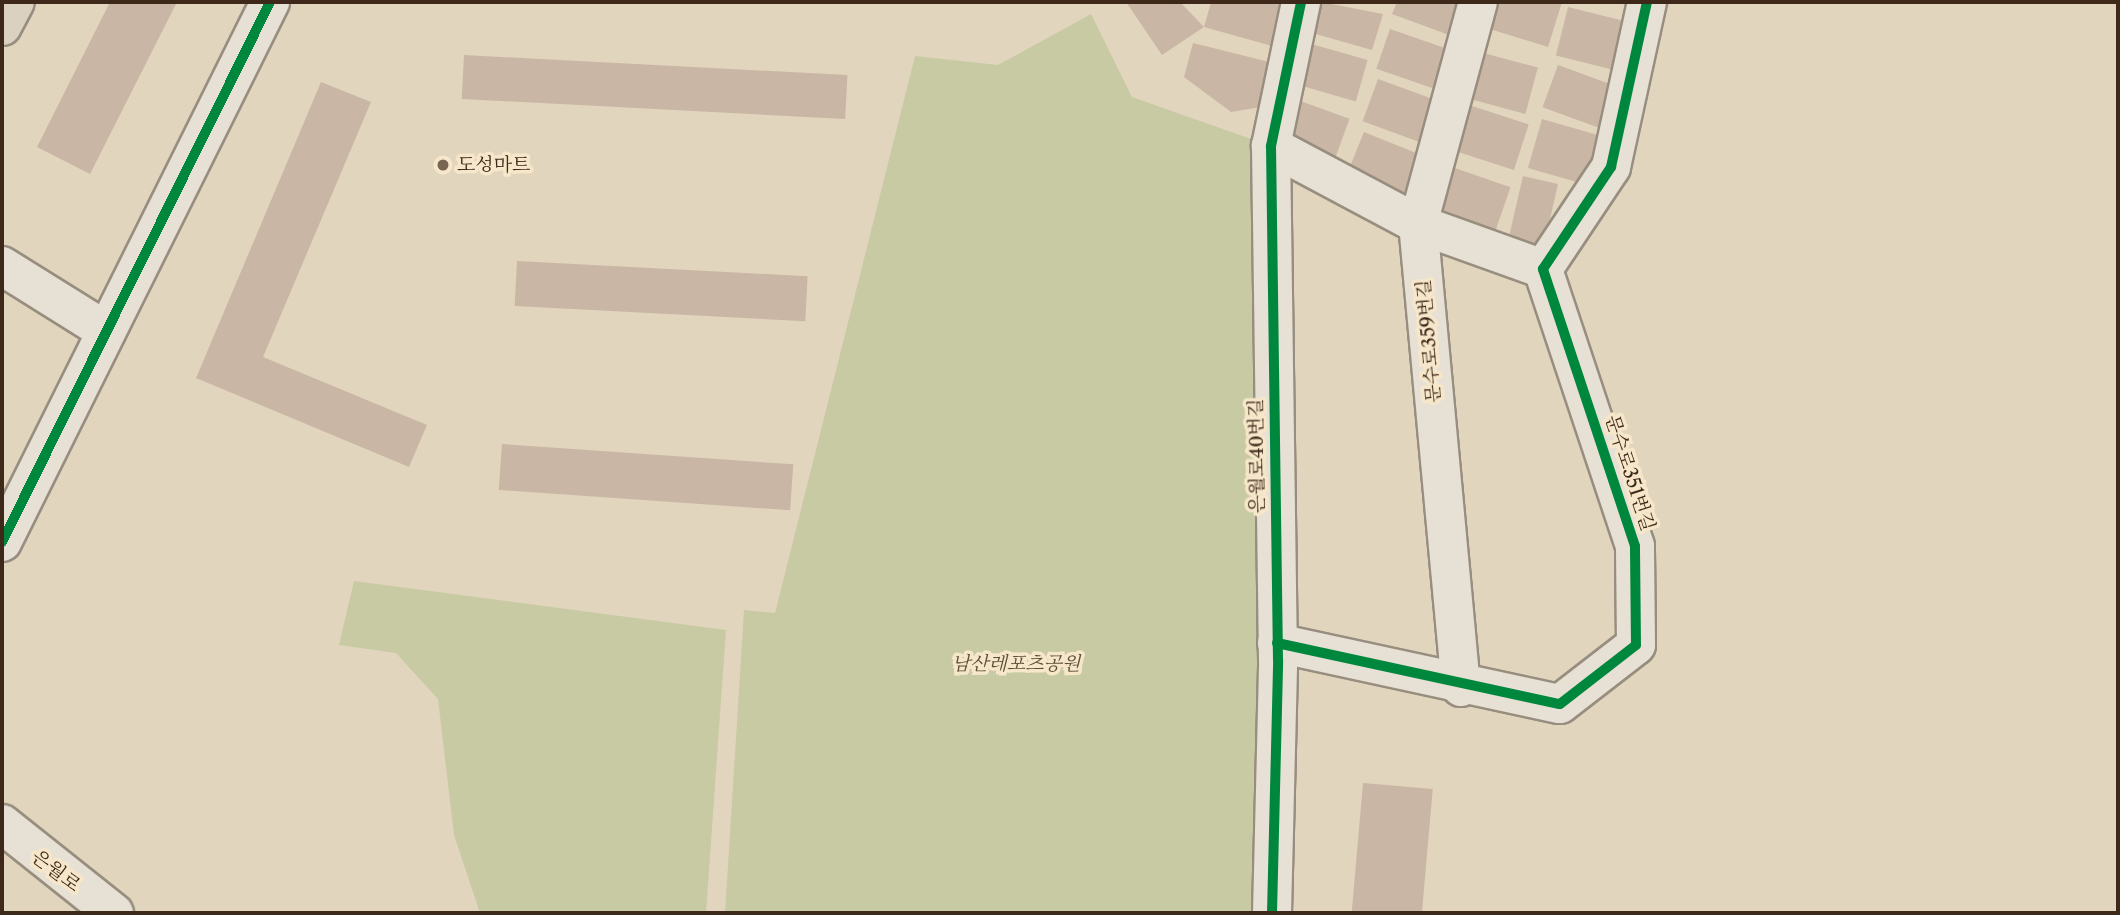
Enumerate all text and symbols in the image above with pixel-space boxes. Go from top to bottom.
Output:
place label: 도성마트 [457,154,530,176]
marker: 도성마트 [435,157,451,173]
street label: 문수로359번길 [1412,278,1446,404]
street label: 은월로40번길 [1245,398,1269,514]
street label: 문수로351번길 [1601,412,1659,534]
park label: 남산레포츠공원 [952,653,1080,675]
street label: 은월로 [27,845,85,897]

